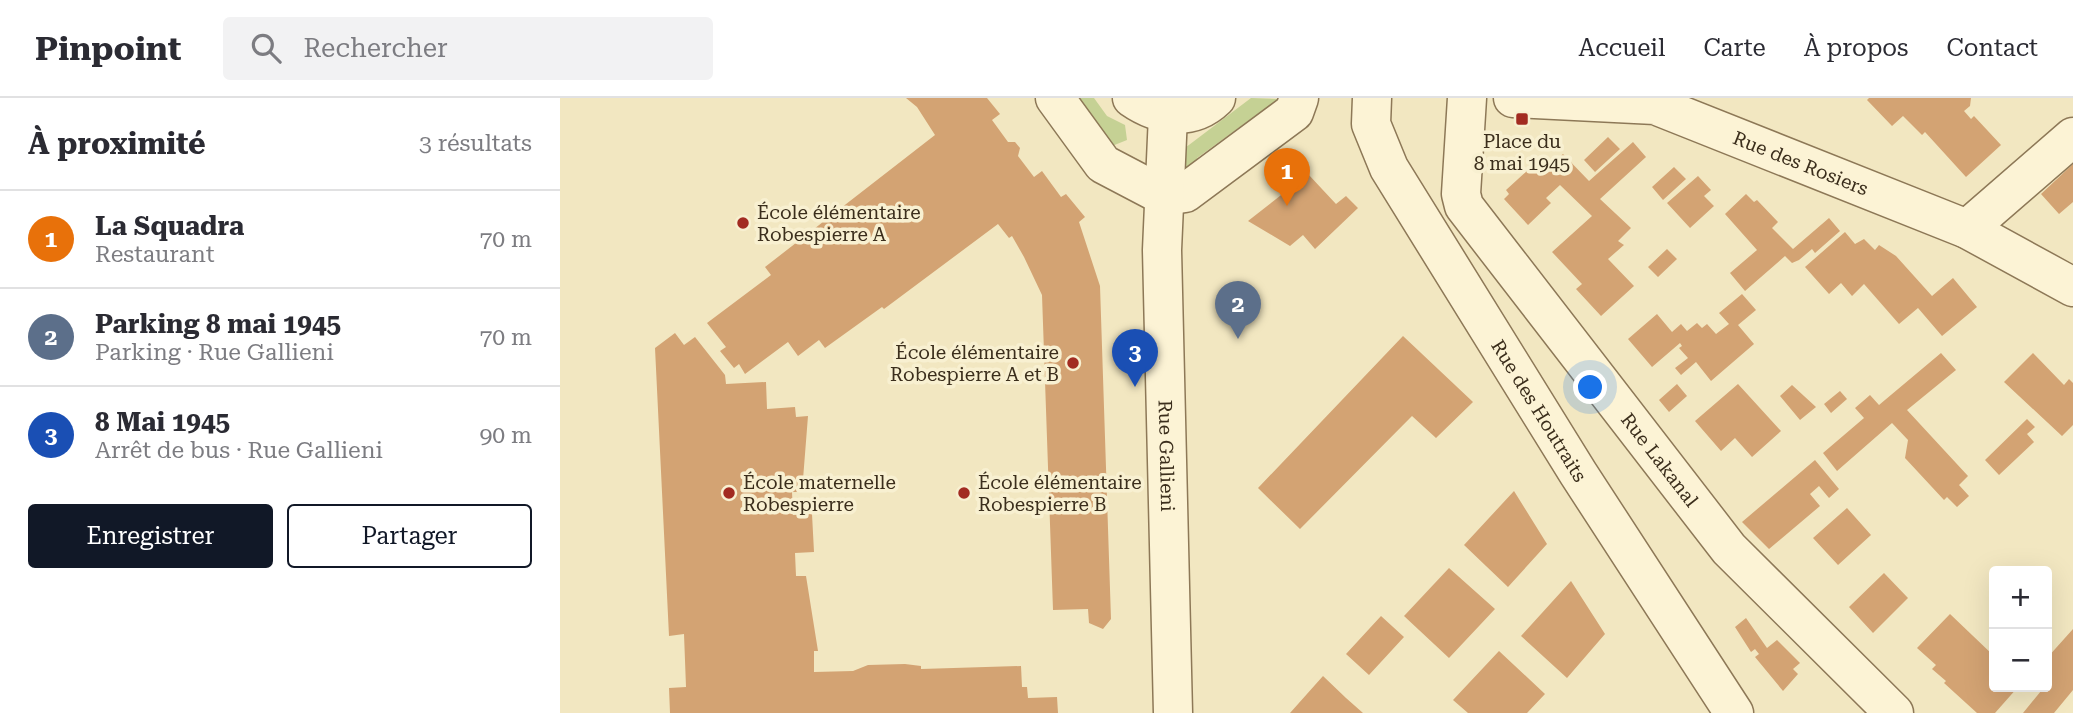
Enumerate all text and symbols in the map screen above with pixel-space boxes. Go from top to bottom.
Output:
search box [223,17,713,80]
text: Pinpoint [35,29,181,68]
icon: search [247,29,285,67]
text: Rechercher [303,33,448,63]
text: Accueil [1579,34,1665,62]
text: Carte [1703,34,1766,62]
text: À propos [1804,34,1908,62]
text: Contact [1946,34,2038,62]
marker: Place du 8 mai 1945 [1514,111,1530,127]
text: À proximité [28,126,206,161]
street label: Rue des Rosiers [1730,126,1872,200]
text: 3 résultats [419,130,532,157]
place label: Place du 8 mai 1945 [1474,130,1570,175]
pin: 1 [1264,148,1310,206]
place label: École élémentaire Robespierre A [757,201,921,246]
text: La Squadra [95,211,244,241]
marker: École élémentaire Robespierre A [735,215,751,231]
text: 1 [45,226,57,253]
text: 70 m [479,226,532,253]
text: Restaurant [95,241,214,268]
pin: 2 [1215,281,1261,339]
text: Parking 8 mai 1945 [95,309,341,339]
text: 2 [45,324,57,351]
text: 70 m [479,324,532,351]
pin: 3 [1112,329,1158,387]
street label: Rue des Houtraits [1487,335,1592,486]
text: Parking · Rue Gallieni [95,339,334,366]
place label: École élémentaire Robespierre A et B [890,341,1059,386]
marker: École élémentaire Robespierre A et B [1065,355,1081,371]
your location [1573,370,1607,404]
street label: Rue Gallieni [1154,400,1180,512]
text: 8 Mai 1945 [95,407,230,437]
street label: Rue Lakanal [1616,408,1703,511]
text: 3 [45,422,57,449]
text: 90 m [479,422,532,449]
text: Arrêt de bus · Rue Gallieni [95,437,383,464]
place label: École maternelle Robespierre [743,471,896,516]
place label: École élémentaire Robespierre B [978,471,1142,516]
marker: École maternelle Robespierre [721,485,737,501]
marker: École élémentaire Robespierre B [956,485,972,501]
button: Enregistrer [28,504,273,568]
button: Partager [287,504,532,568]
map controls [1989,566,2052,692]
button: + [1989,566,2052,629]
button: − [1989,629,2052,692]

